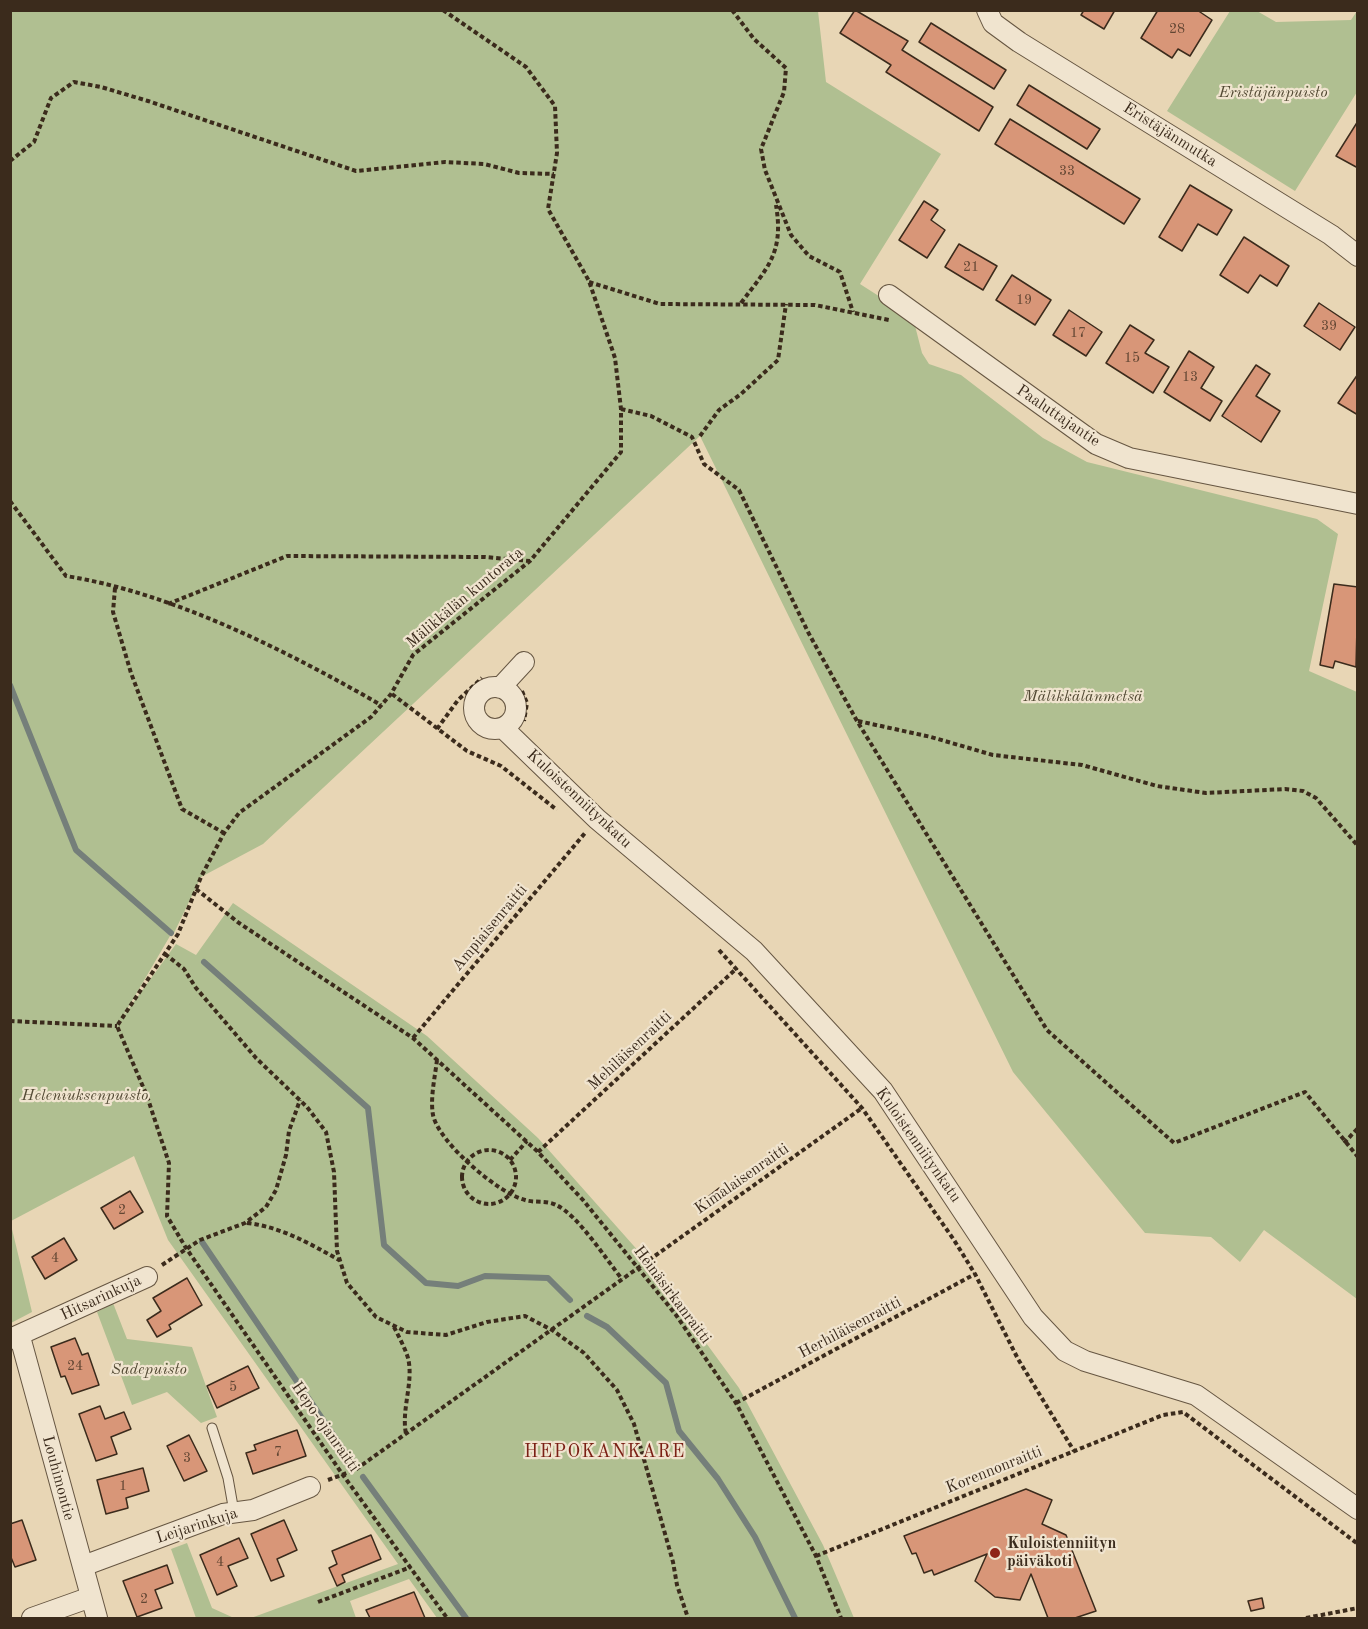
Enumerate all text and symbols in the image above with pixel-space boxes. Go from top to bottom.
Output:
house number: 28 [1169,21,1185,37]
park label: Eristäjänpuisto [1218,83,1328,103]
street label: Eristäjänmutka [1119,98,1221,172]
house number: 33 [1059,163,1075,179]
house number: 21 [963,259,979,275]
house number: 19 [1016,292,1032,308]
house number: 39 [1321,318,1337,334]
house number: 17 [1070,325,1086,341]
house number: 15 [1124,350,1140,366]
house number: 13 [1182,369,1198,385]
street label: Paaluttajantie [1012,381,1104,451]
street label: Mälikkälän kuntorata [403,543,527,653]
park label: Mälikkälänmetsä [1023,687,1143,707]
street label: Kuloistenniitynkatu [523,746,635,852]
street label: Ampiaisenraitti [448,881,532,975]
street label: Mehiläisenraitti [584,1007,676,1095]
street label: Kuloistenniitynkatu [871,1084,965,1206]
park label: Heleniuksenpuisto [22,1086,148,1106]
street label: Kimalaisenraitti [691,1139,793,1219]
house number: 2 [118,1202,126,1218]
street label: Heinäsirkanraitti [629,1242,715,1348]
house number: 4 [51,1250,59,1266]
street label: Hitsarinkuja [58,1271,144,1325]
street label: Herhiläisenraitti [795,1293,905,1363]
house number: 24 [67,1358,83,1374]
park label: Sadepuisto [111,1360,187,1380]
street label: Hepo-ojanraitti [287,1378,363,1476]
house number: 5 [229,1379,237,1395]
street label: Louhimontie [37,1434,79,1522]
district label: HEPOKANKARE [524,1441,686,1463]
street label: Korennonraitti [943,1442,1045,1498]
house number: 7 [274,1444,282,1460]
house number: 3 [183,1450,191,1466]
house number: 1 [119,1478,127,1494]
street label: Leijarinkuja [154,1504,240,1548]
place label: Kuloistenniityn päiväkoti [1007,1534,1116,1572]
marker: Kuloistenniityn päiväkoti [988,1546,1002,1560]
house number: 4 [216,1554,224,1570]
house number: 2 [140,1591,148,1607]

